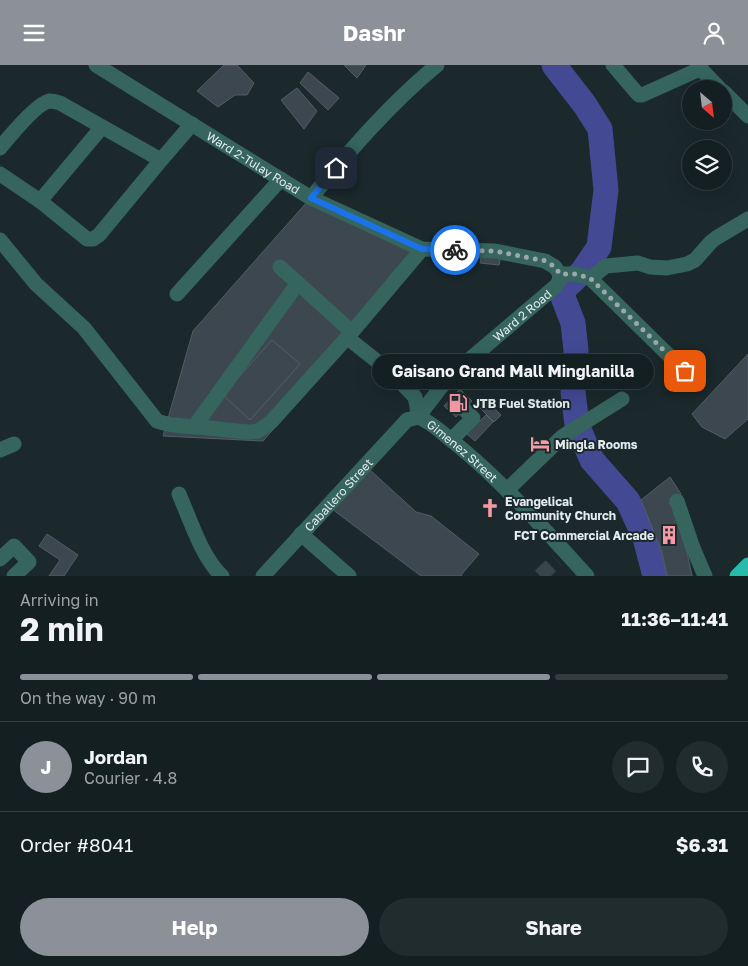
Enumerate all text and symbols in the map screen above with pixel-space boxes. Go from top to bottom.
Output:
icon: menu [20,19,48,47]
text: Dashr [343,19,405,46]
icon: person [700,19,728,47]
north arrow [682,80,732,130]
map controls [682,80,732,190]
street label: Ward 2-Tulay Road [204,128,303,197]
button: layers [682,140,732,190]
pin [315,147,357,189]
icon: home [322,154,350,182]
courier [430,225,480,275]
icon: bike [441,236,469,264]
street label: Ward 2 Road [489,286,554,344]
pin [664,350,706,392]
callout: Gaisano Grand Mall Minglanilla [372,353,655,389]
icon: bag [671,357,699,385]
text: Gaisano Grand Mall Minglanilla [392,361,634,381]
fuel station icon: JTB Fuel Station [447,392,469,414]
place label: JTB Fuel Station [473,396,570,411]
street label: Gimenez Street [424,416,501,485]
hotel icon: Mingla Rooms [529,433,551,455]
place label: Mingla Rooms [555,437,638,452]
street label: Caballero Street [301,455,376,534]
place label: Evangelical Community Church [505,494,616,523]
church icon: Evangelical Community Church [479,497,501,519]
building icon: FCT Commercial Arcade [658,524,680,546]
place label: FCT Commercial Arcade [514,528,654,543]
text: Arriving in [20,590,99,610]
text: 11:36–11:41 [621,607,728,630]
text: 2 min [20,610,104,648]
text: On the way · 90 m [20,688,156,708]
button: chat [612,741,664,793]
button: phone [676,741,728,793]
text: Jordan [84,745,148,768]
text: J [41,755,51,778]
text: Courier · 4.8 [84,768,177,788]
text: Order #8041 [20,833,133,856]
text: $6.31 [676,833,728,856]
button: Help [20,898,369,956]
button: Share [379,898,728,956]

